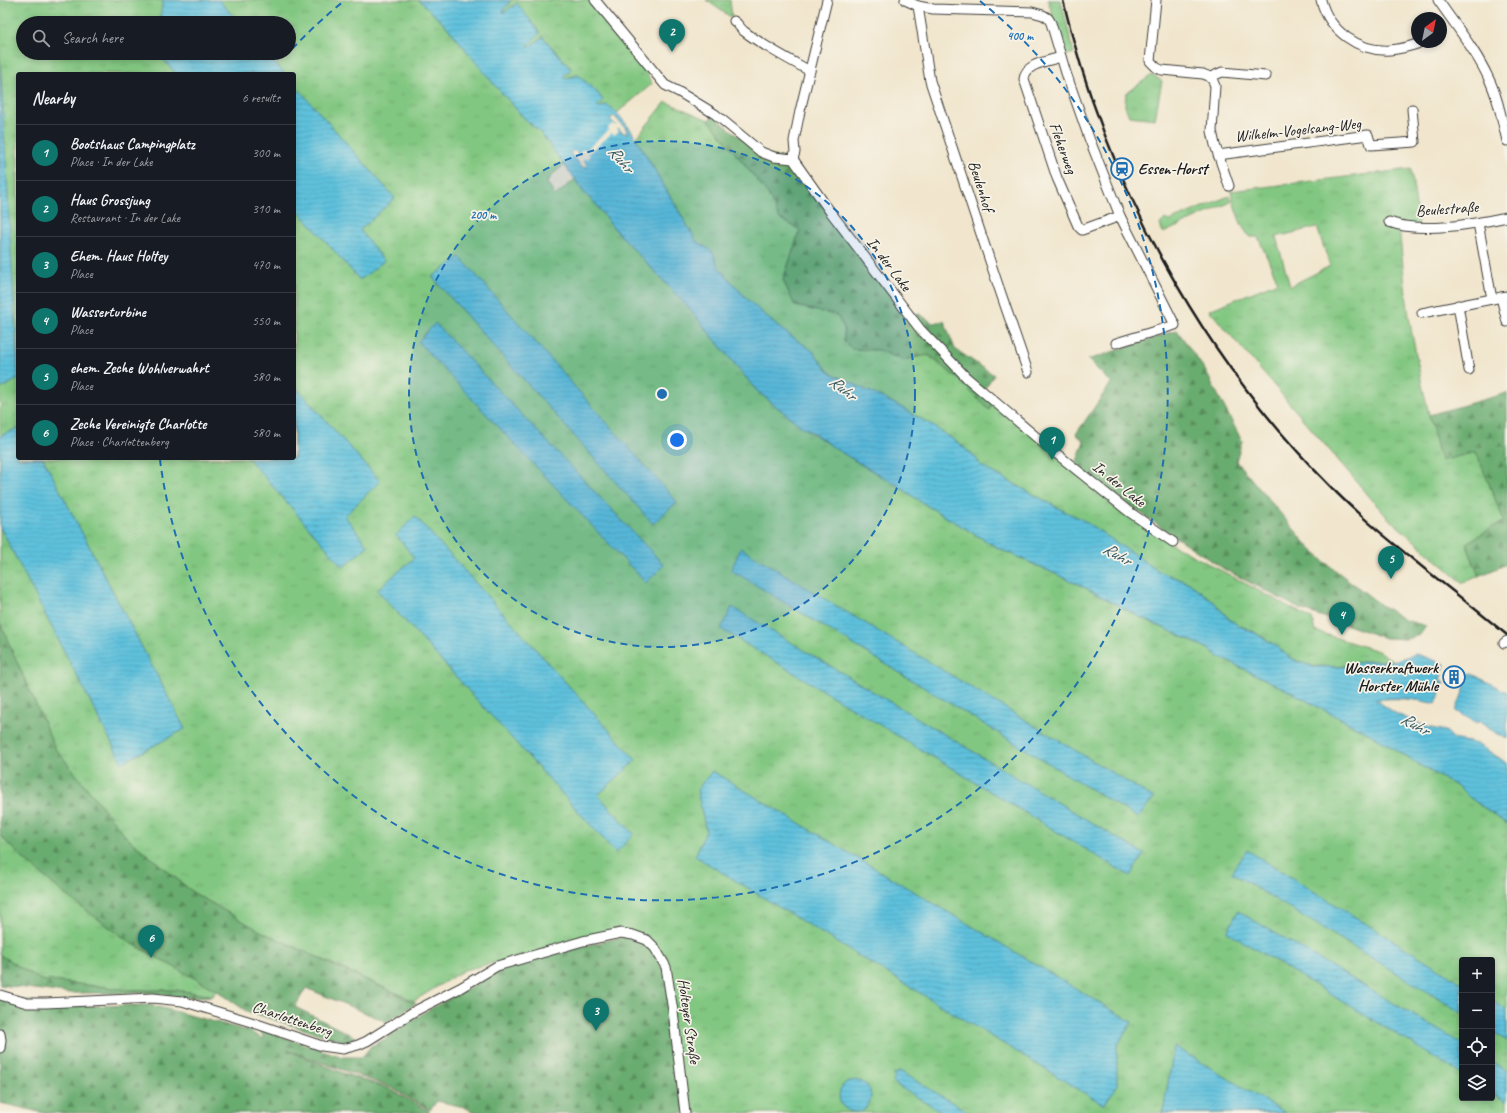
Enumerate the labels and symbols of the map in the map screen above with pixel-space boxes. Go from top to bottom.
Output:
north arrow [1411,12,1447,48]
pin: 2 [659,19,685,52]
text: 400 m [1007,28,1034,44]
street label: Wilhelm-Vogelsang-Weg [1234,113,1363,147]
street label: Fleherweg [1045,120,1082,177]
water label: Ruhr [604,141,640,179]
station icon: Essen-Horst [1109,156,1135,182]
street label: Beulenhof [963,158,1000,217]
place label: Essen-Horst [1138,159,1210,179]
street label: Beulestraße [1415,197,1481,221]
text: 200 m [470,207,497,223]
street label: In der Lake [862,233,917,296]
water label: Ruhr [825,371,863,407]
centre of rings [655,387,669,401]
pin: 1 [1039,427,1065,460]
your location [667,430,687,450]
street label: In der Lake [1088,456,1151,513]
water label: Ruhr [1099,538,1137,572]
pin: 5 [1378,546,1404,579]
pin: 4 [1329,602,1355,635]
place label: Wasserkraftwerk Horster Mühle [1344,658,1440,696]
building icon: Wasserkraftwerk Horster Mühle [1441,664,1467,690]
water label: Ruhr [1397,708,1435,742]
pin: 6 [138,925,164,958]
street label: Holteyer Straße [673,977,705,1067]
street label: Charlottenberg [250,997,336,1042]
pin: 3 [583,998,609,1031]

